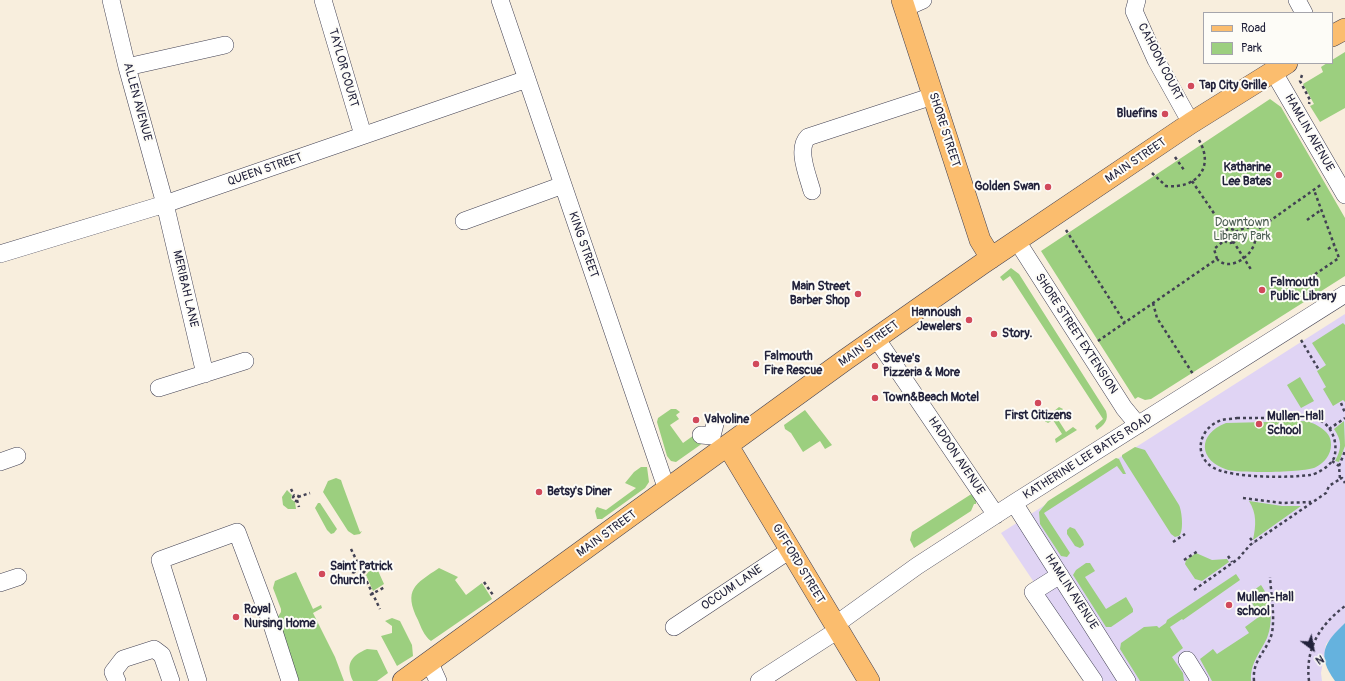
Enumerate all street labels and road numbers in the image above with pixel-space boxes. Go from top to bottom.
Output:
street label: CAHOON COURT [1134,21,1186,103]
street label: TAYLOR COURT [325,27,361,109]
street label: ALLEN AVENUE [120,61,154,143]
street label: SHORE STREET [925,91,963,169]
street label: HAMLIN AVENUE [1281,92,1337,174]
street label: MAIN STREET [1103,135,1169,187]
street label: QUEEN STREET [226,150,304,190]
street label: KING STREET [565,210,601,280]
street label: MERIBAH LANE [169,249,201,329]
street label: SHORE STREET EXTENSION [1032,271,1120,397]
street label: MAIN STREET [836,318,902,370]
street label: KATHERINE LEE BATES ROAD [1021,411,1155,503]
street label: HADDON AVENUE [925,414,987,498]
street label: MAIN STREET [574,508,640,560]
street label: GIFFORD STREET [769,522,827,606]
street label: HAMLIN AVENUE [1041,552,1101,632]
street label: OCCUM LANE [699,562,765,614]

